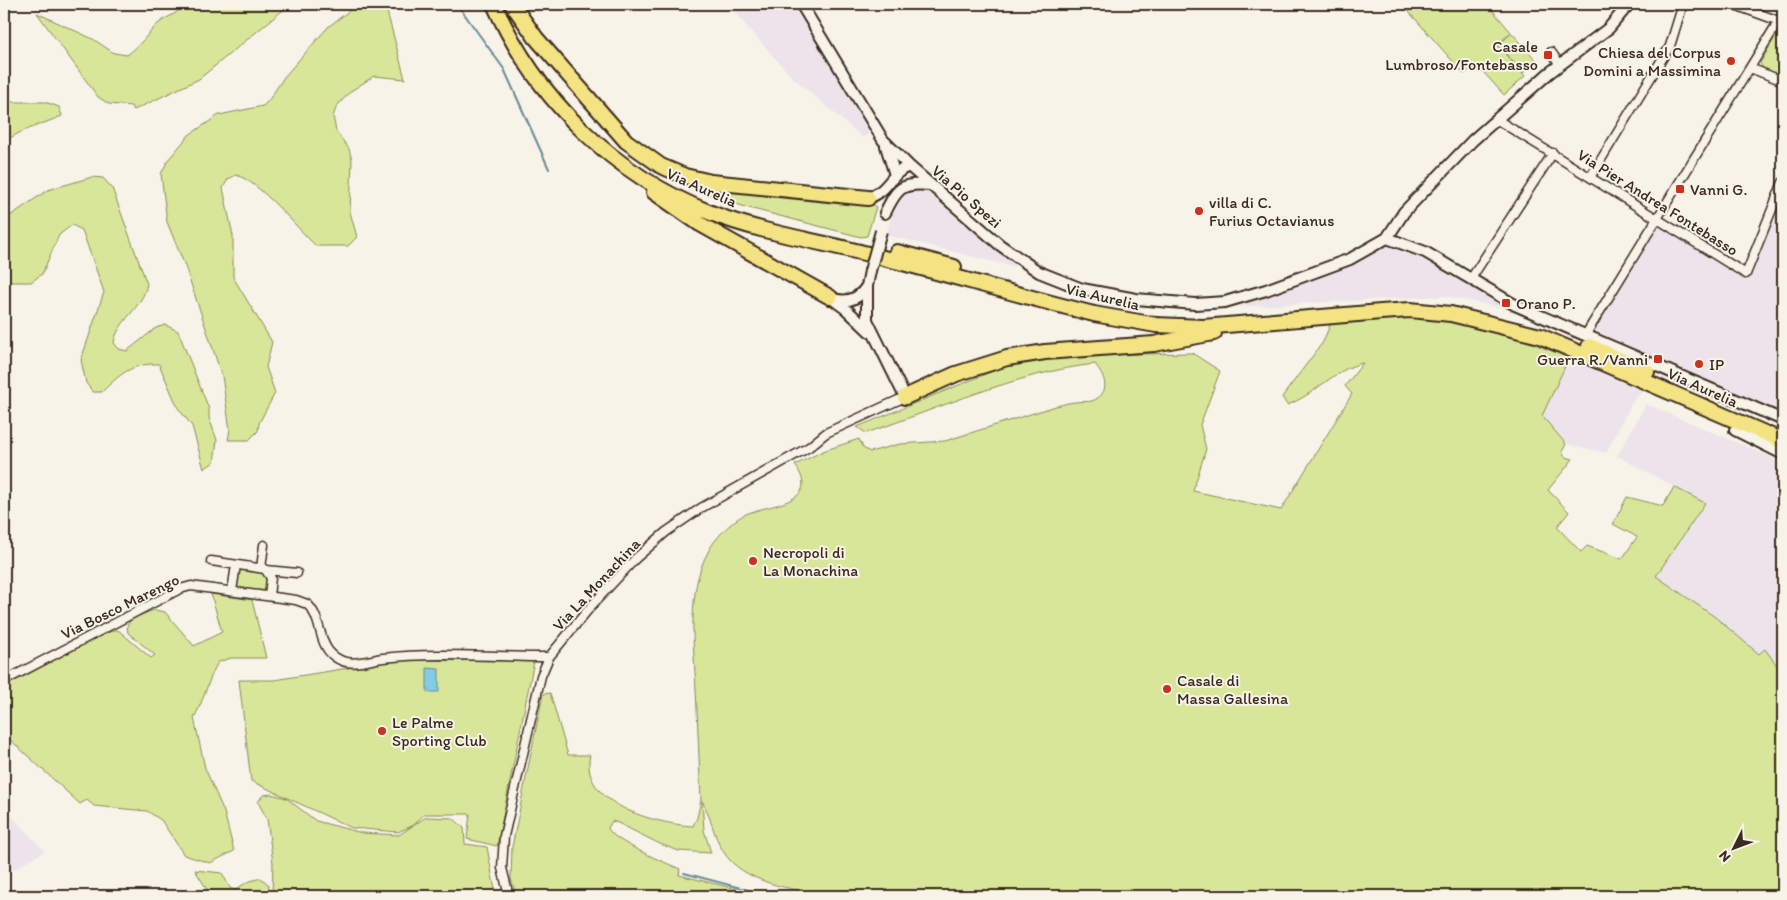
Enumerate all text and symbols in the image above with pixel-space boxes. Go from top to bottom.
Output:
place label: Casale Lumbroso/Fontebasso [1385,37,1538,74]
place label: Chiesa del Corpus Domini a Massimina [1583,43,1721,80]
marker: Casale Lumbroso/Fontebasso [1542,49,1554,61]
marker: Chiesa del Corpus Domini a Massimina [1725,55,1737,67]
street label: Via Pier Andrea Fontebasso [1574,145,1742,260]
street label: Via Pio Spezi [928,161,1006,232]
street label: Via Aurelia [664,164,741,212]
place label: Vanni G. [1690,180,1747,199]
marker: Vanni G. [1674,183,1686,195]
place label: villa di C. Furius Octavianus [1209,193,1334,230]
marker: villa di C. Furius Octavianus [1193,205,1205,217]
street label: Via Aurelia [1064,279,1142,314]
place label: Orano P. [1516,294,1576,313]
marker: Orano P. [1500,297,1512,309]
place label: Guerra R./Vanni [1537,350,1648,369]
marker: Guerra R./Vanni [1652,353,1664,365]
place label: IP [1709,355,1724,374]
marker: IP [1693,358,1705,370]
street label: Via Aurelia [1665,364,1742,412]
street label: Via La Monachina [549,534,645,635]
place label: Necropoli di La Monachina [763,543,858,580]
marker: Necropoli di La Monachina [747,555,759,567]
street label: Via Bosco Marengo [58,570,182,643]
place label: Casale di Massa Gallesina [1177,671,1289,708]
marker: Casale di Massa Gallesina [1161,683,1173,695]
place label: Le Palme Sporting Club [392,713,487,750]
marker: Le Palme Sporting Club [376,725,388,737]
north arrow [1710,822,1760,872]
text: N [1715,847,1734,866]

